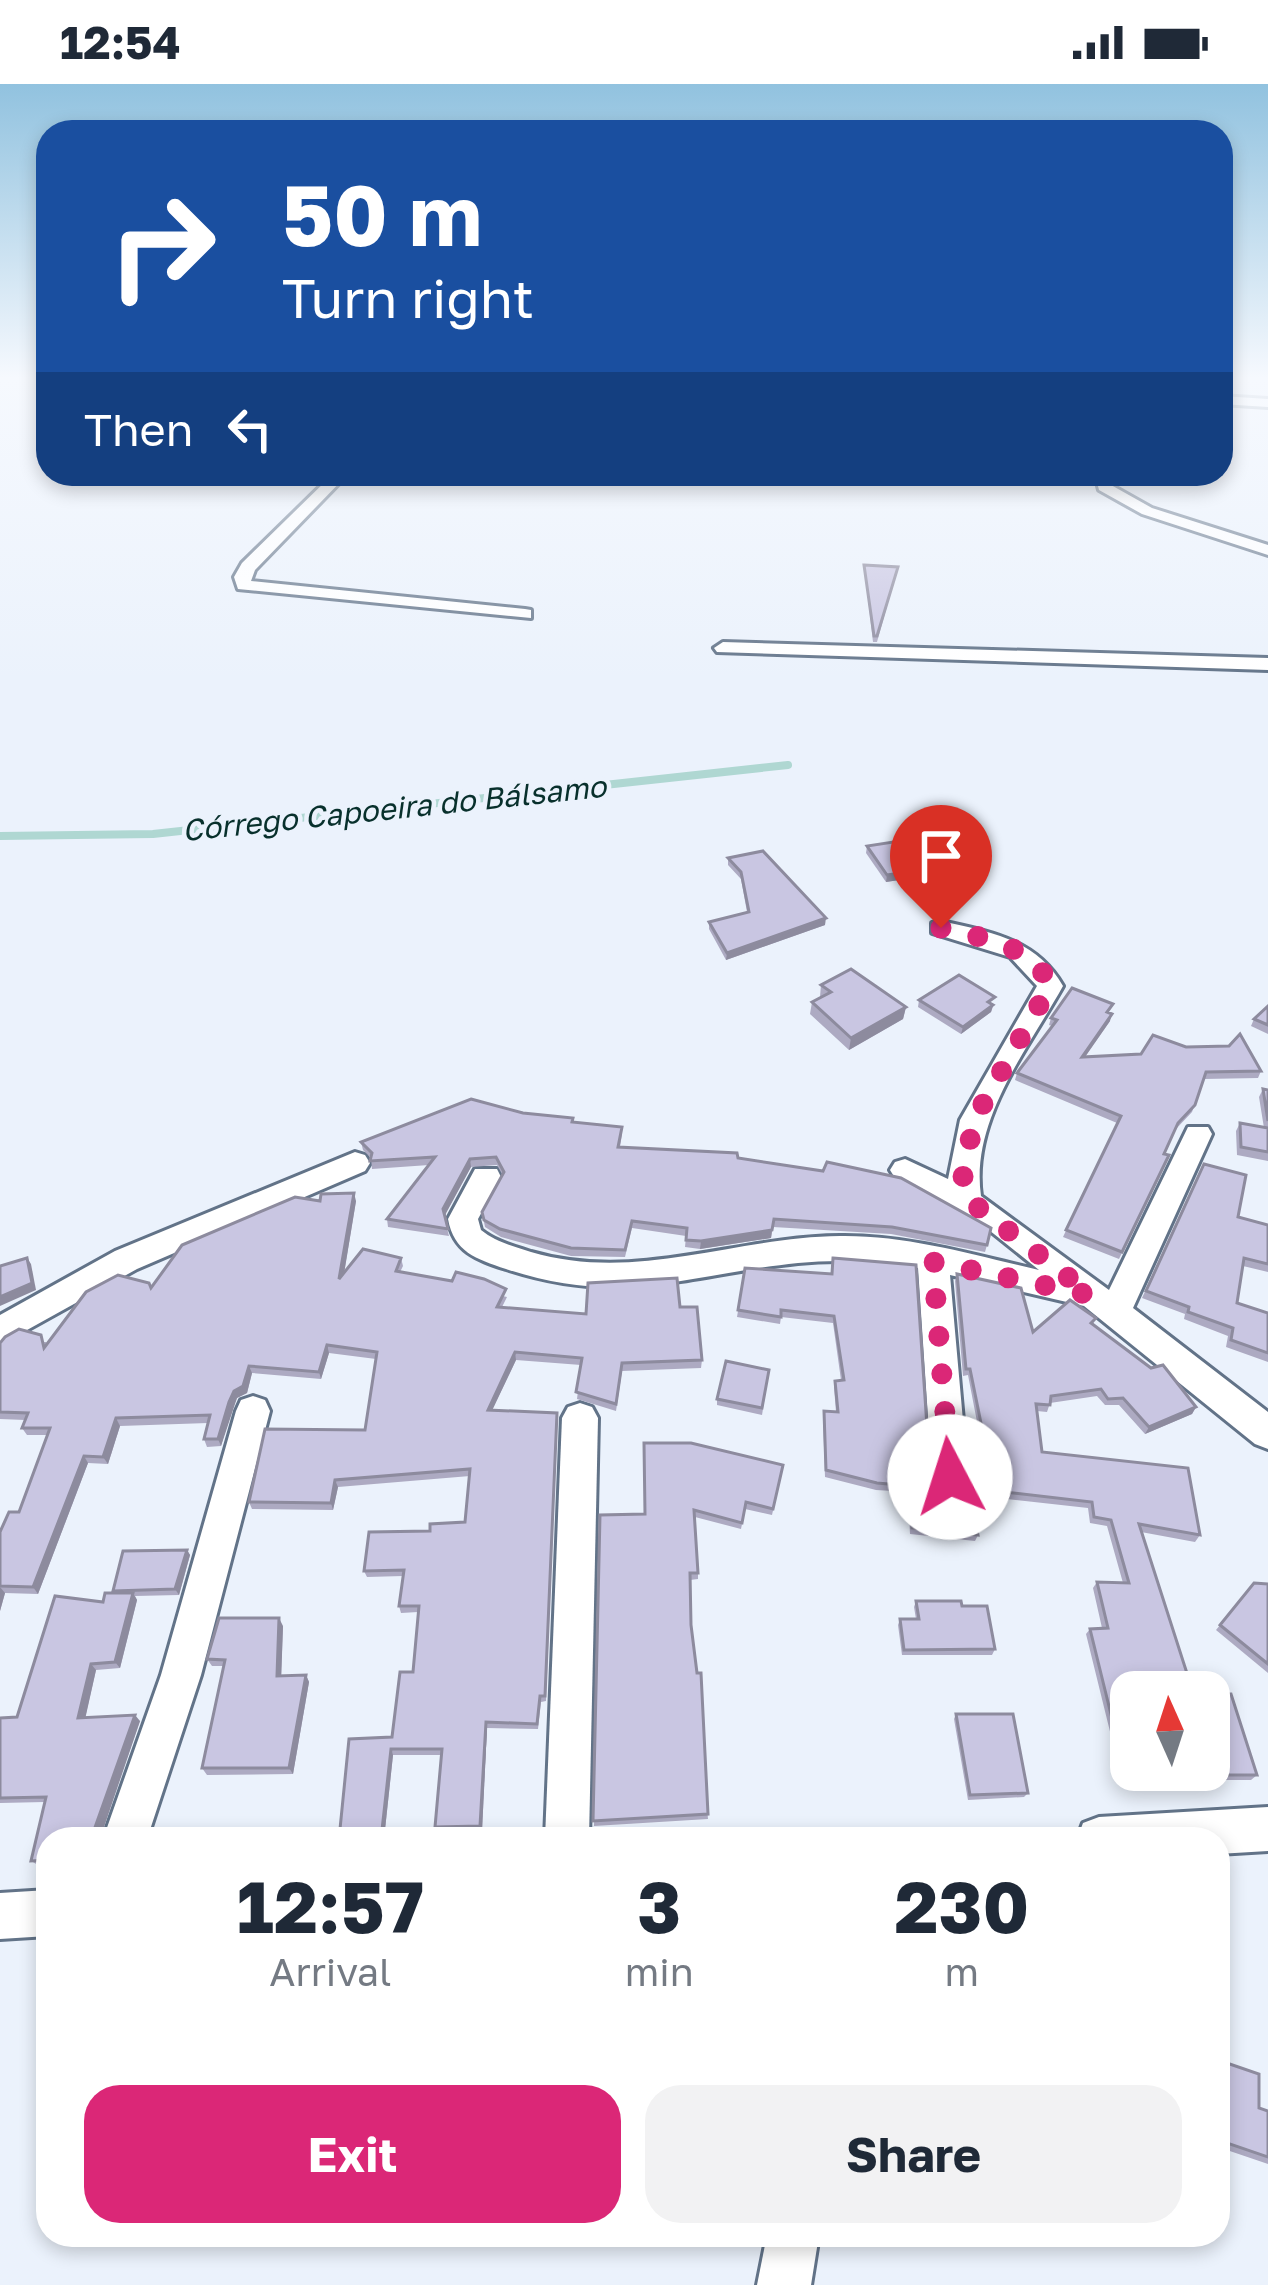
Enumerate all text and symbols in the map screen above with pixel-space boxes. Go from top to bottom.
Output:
text: 12:54 [60,15,181,69]
text: 50 m [282,164,482,264]
icon: right [84,168,240,324]
text: Turn right [282,265,534,330]
icon: left [217,396,283,462]
text: Then [84,402,193,456]
water label: Córrego Capoeira do Bálsamo [180,768,610,848]
pin [890,805,992,928]
icon: arrive [908,823,974,889]
position arrow [887,1414,1013,1540]
north arrow [1110,1671,1230,1791]
map controls [1110,1671,1230,1791]
text: 12:57 [237,1862,424,1949]
text: 3 [637,1862,681,1949]
text: 230 [895,1862,1029,1949]
text: Arrival [269,1948,391,1995]
text: min [625,1948,694,1995]
text: m [945,1948,979,1995]
button: Exit [84,2085,621,2223]
button: Share [645,2085,1182,2223]

